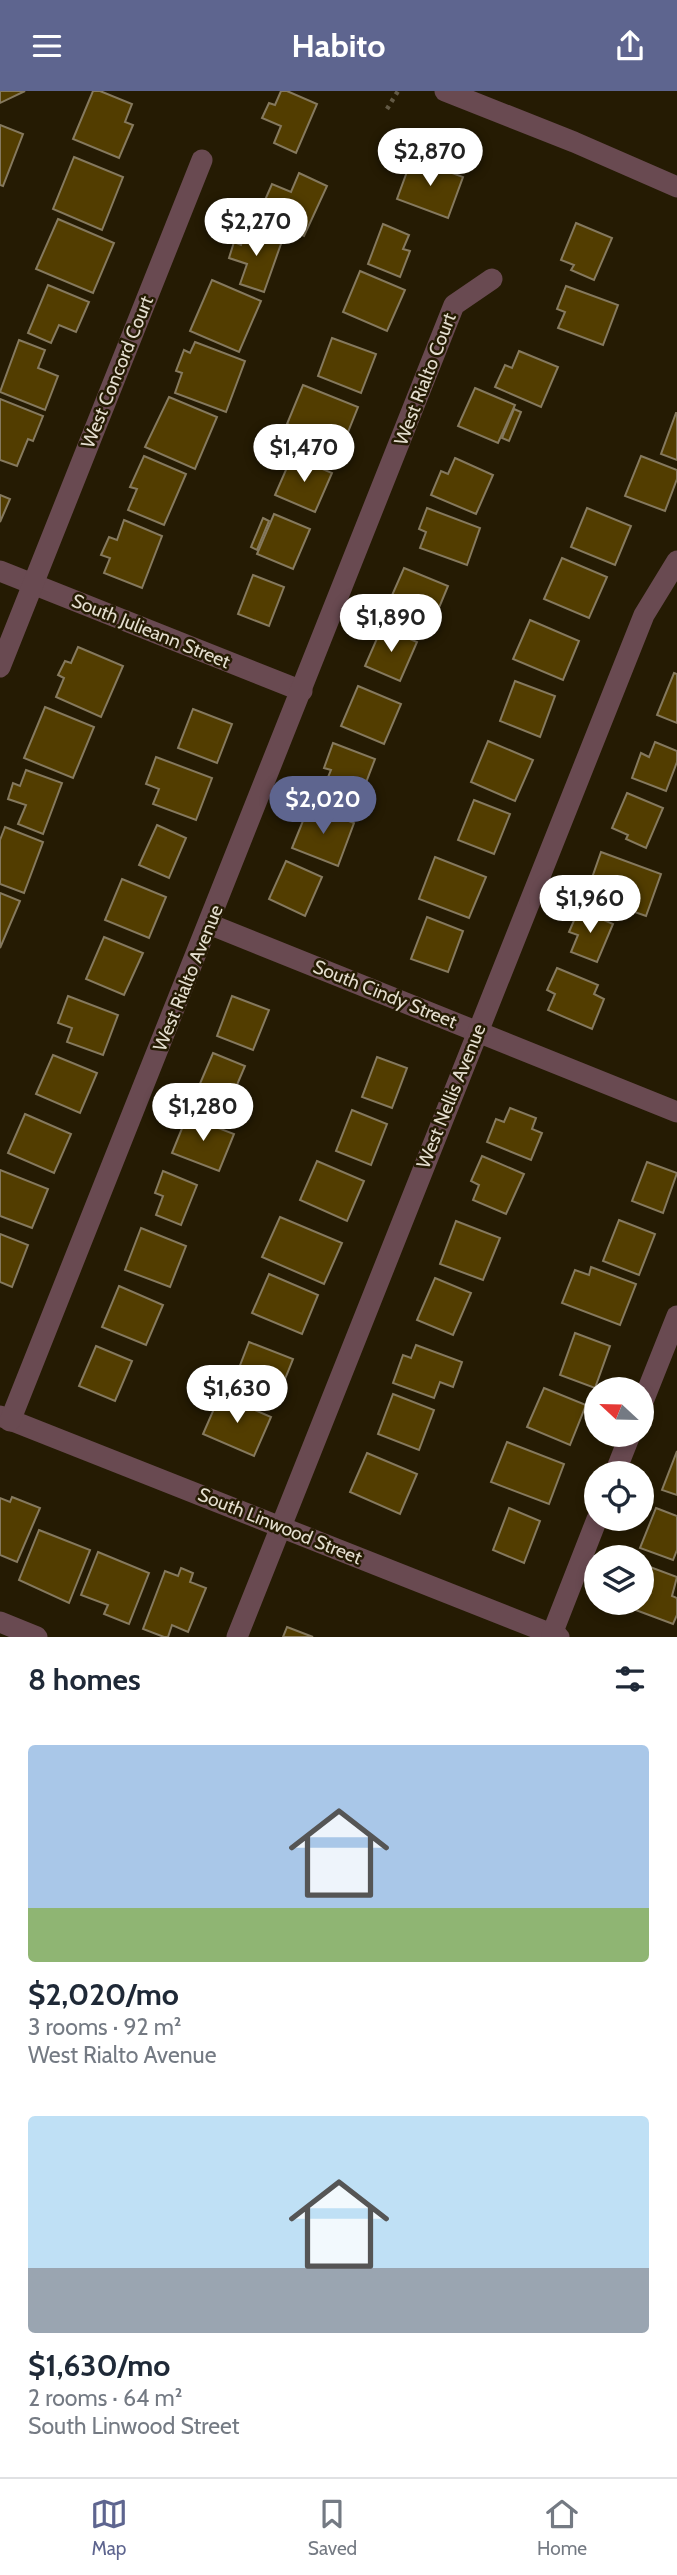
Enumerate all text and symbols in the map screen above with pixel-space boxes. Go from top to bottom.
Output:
text: Habito [291,26,386,65]
icon: menu [28,27,66,65]
icon: share [611,27,649,65]
pin: $2,870 [373,129,487,188]
text: $2,870 [394,137,466,165]
pin: $2,270 [199,199,313,258]
text: $2,270 [221,207,291,235]
street label: West Concord Court [76,292,158,451]
street label: West Rialto Court [389,309,461,448]
pin: $1,470 [247,425,361,484]
text: $1,470 [269,433,339,461]
street label: South Julieann Street [68,589,234,673]
pin: $1,890 [334,595,448,654]
text: $1,890 [356,603,426,631]
pin: $2,020 [266,777,380,836]
text: $2,020 [285,785,361,813]
pin: $1,960 [533,875,647,935]
text: $1,960 [556,884,624,912]
street label: West Rialto Avenue [148,901,228,1054]
street label: South Cindy Street [310,955,461,1033]
street label: West Nellis Avenue [412,1020,491,1172]
pin: $1,280 [146,1083,260,1143]
text: $1,280 [168,1092,238,1120]
pin: $1,630 [180,1365,294,1425]
text: $1,630 [203,1374,271,1402]
north arrow [584,1377,654,1447]
map controls [584,1377,654,1615]
button: locate [584,1461,654,1531]
street label: South Linwood Street [195,1483,366,1570]
button: layers [584,1545,654,1615]
icon: filters [611,1660,649,1698]
text: 8 homes [28,1661,141,1698]
icon: home [276,1790,402,1916]
text: $2,020/mo [28,1976,179,2013]
text: 3 rooms · 92 m² [28,2013,182,2041]
text: West Rialto Avenue [28,2041,216,2069]
icon: home [276,2161,402,2287]
text: $1,630/mo [28,2347,170,2384]
text: 2 rooms · 64 m² [28,2384,182,2412]
text: South Linwood Street [28,2412,240,2440]
tab: Map [90,2495,128,2560]
tab: Saved [308,2495,357,2560]
tab: Home [537,2495,587,2560]

